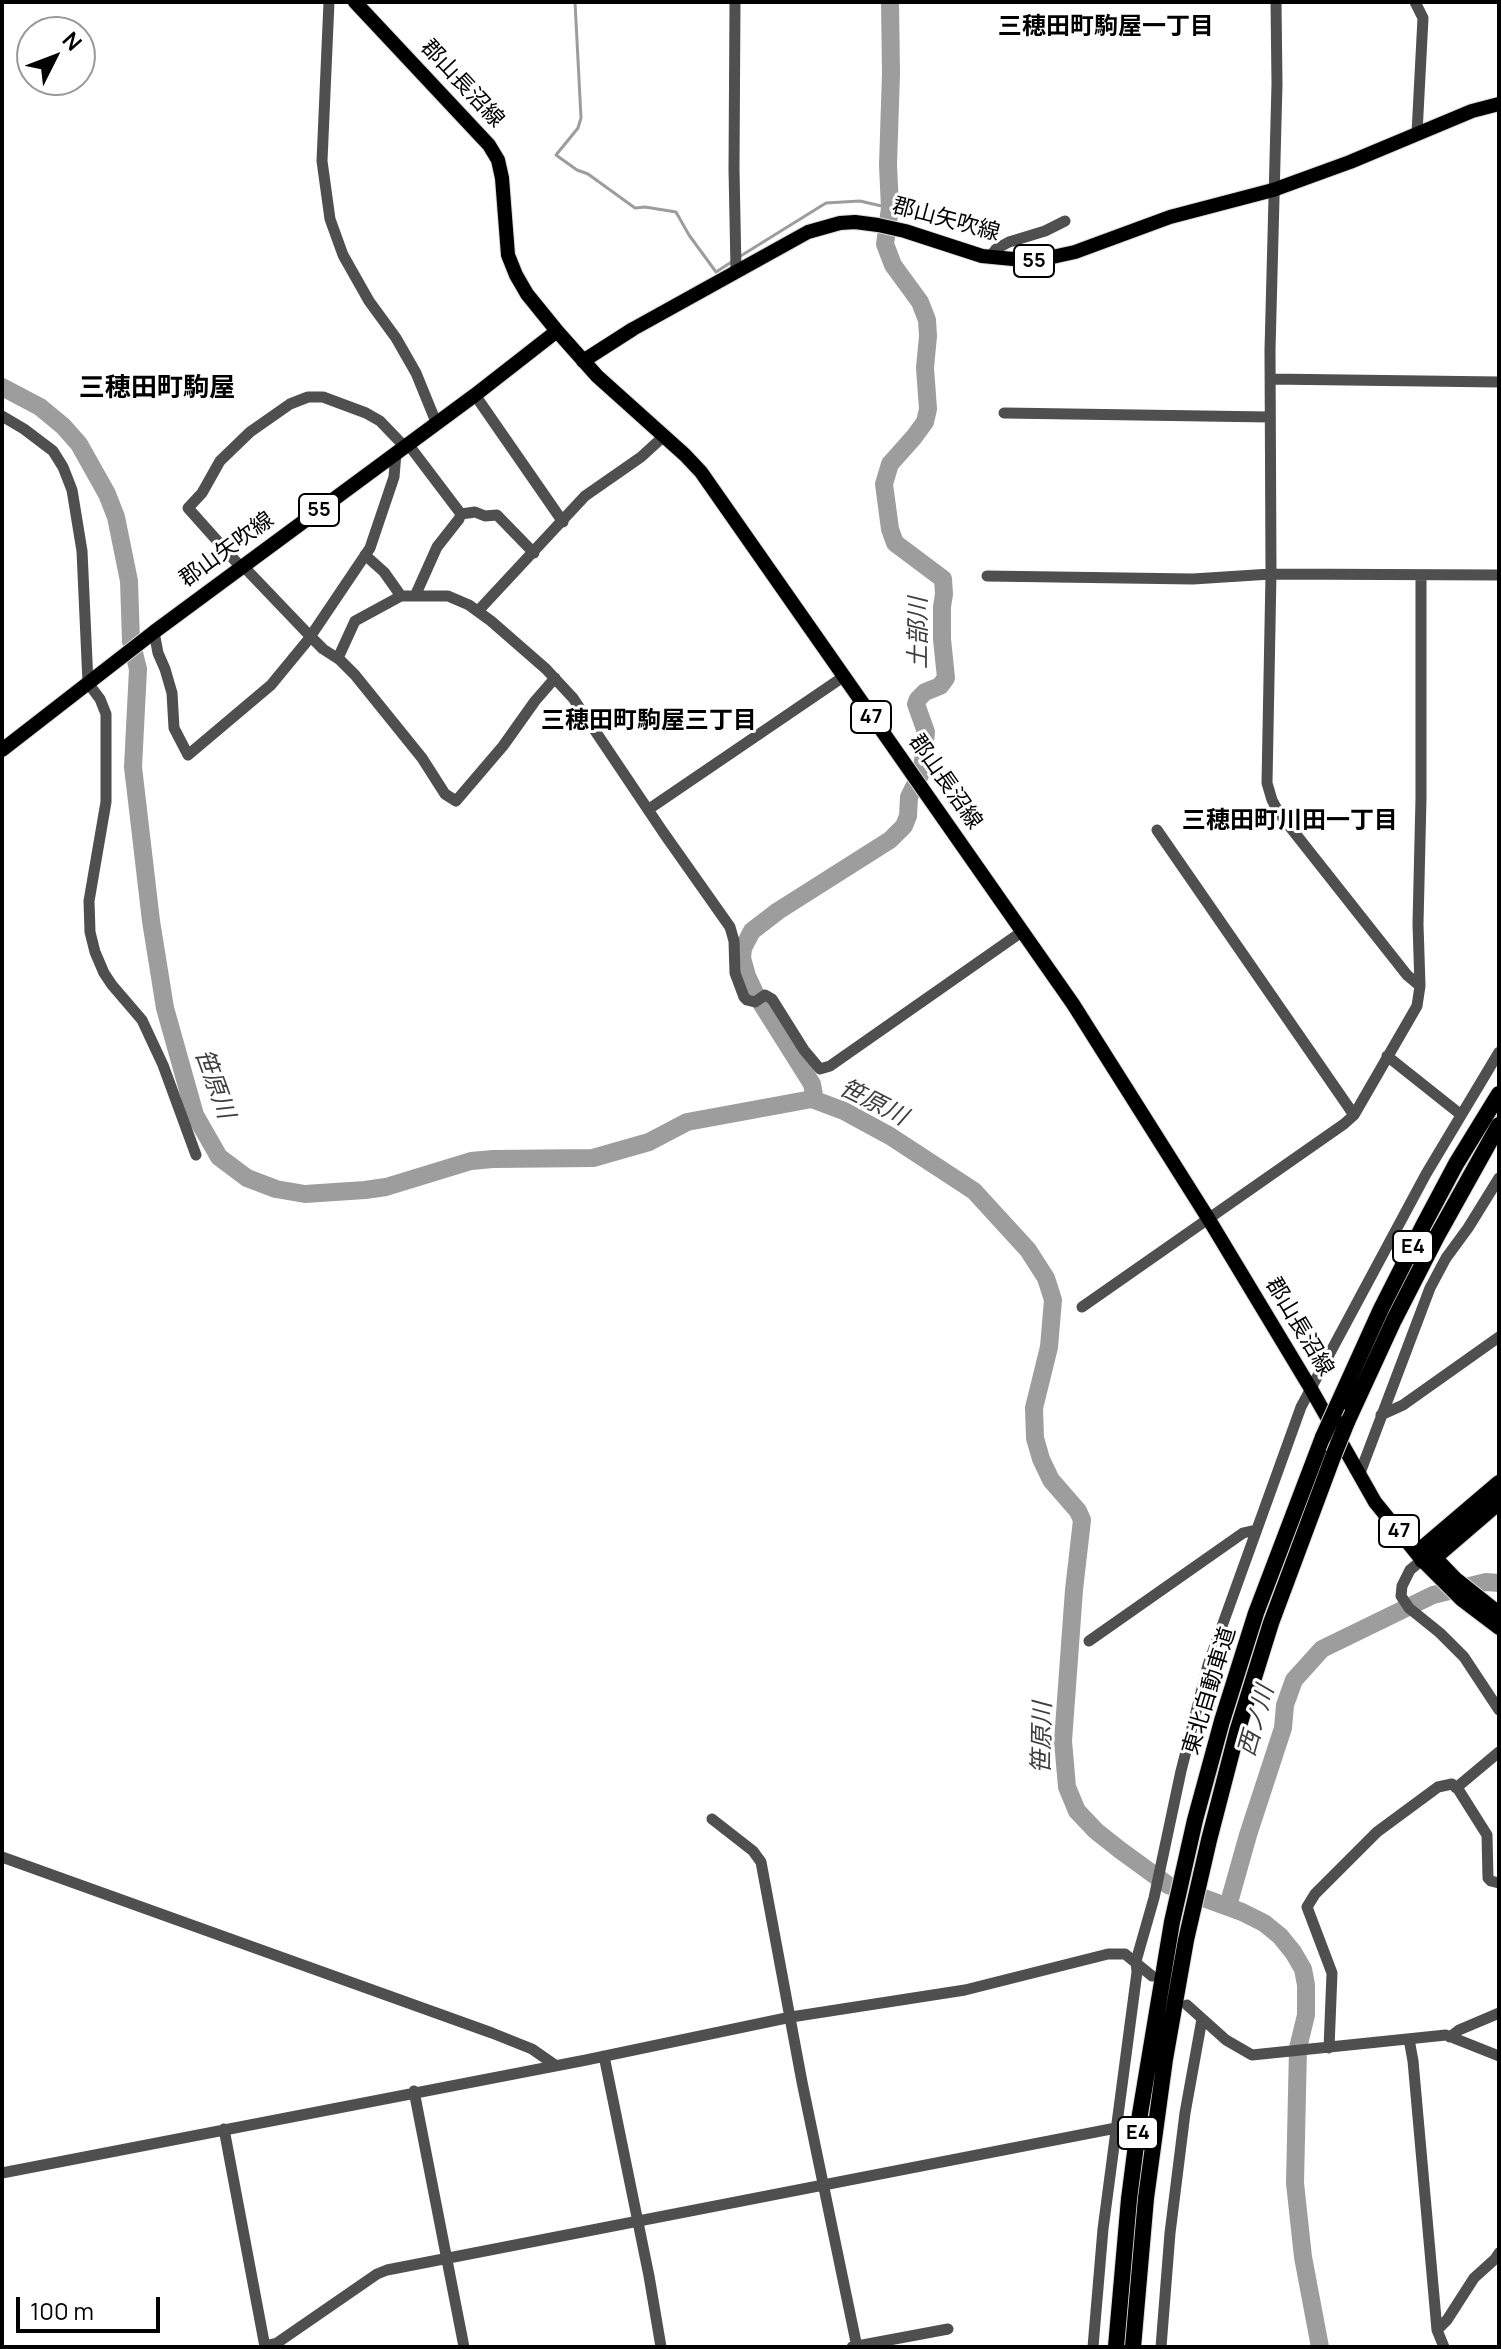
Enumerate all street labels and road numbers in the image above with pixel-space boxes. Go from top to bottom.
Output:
street label: 郡山長沼線 [415,35,509,133]
street label: 郡山矢吹線 [889,193,1003,247]
road number: 55 [1014,245,1054,277]
road number: 55 [299,494,339,526]
street label: 郡山矢吹線 [175,507,279,593]
road number: 47 [851,701,891,733]
street label: 郡山長沼線 [903,729,987,835]
road number: E4 [1393,1231,1433,1263]
street label: 郡山長沼線 [1259,1273,1339,1381]
road number: 47 [1379,1515,1419,1547]
street label: 東北自動車道 [1178,1624,1242,1758]
road number: E4 [1118,2117,1158,2149]

